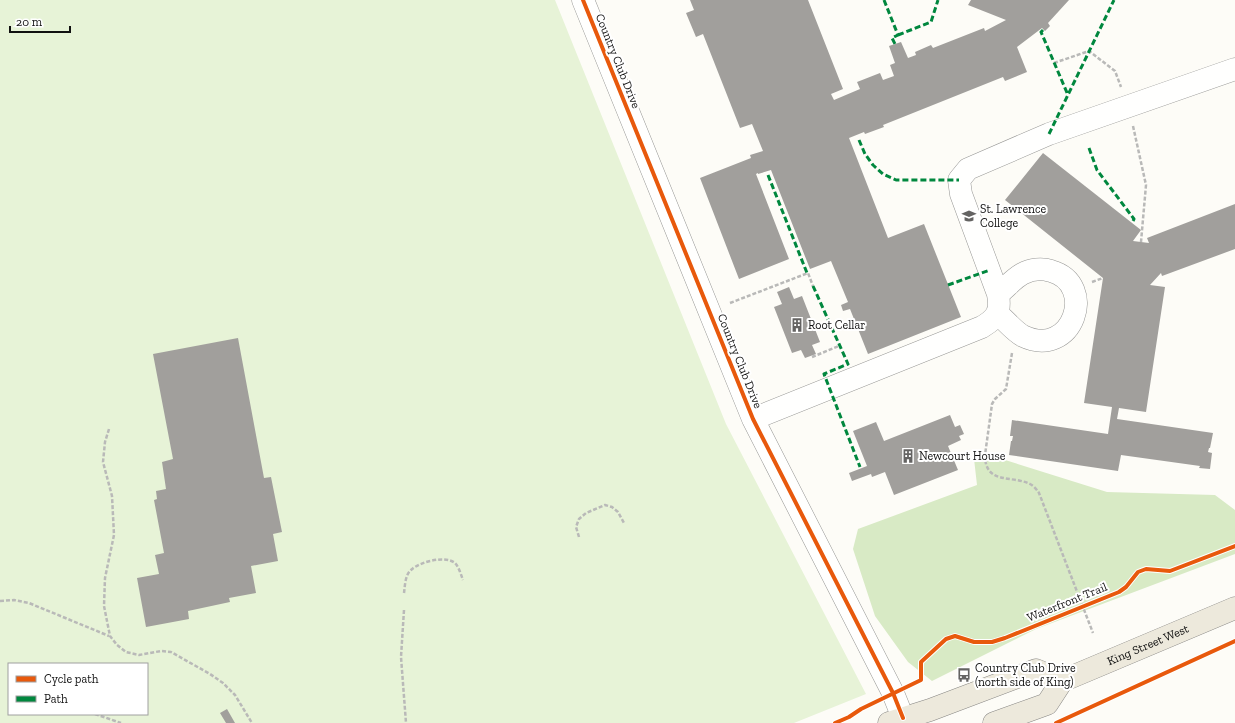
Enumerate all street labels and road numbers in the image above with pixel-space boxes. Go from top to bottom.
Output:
street label: Country Club Drive [593,12,643,111]
street label: Country Club Drive [715,312,765,411]
street label: Waterfront Trail [1025,580,1109,624]
street label: King Street West [1105,621,1191,668]

